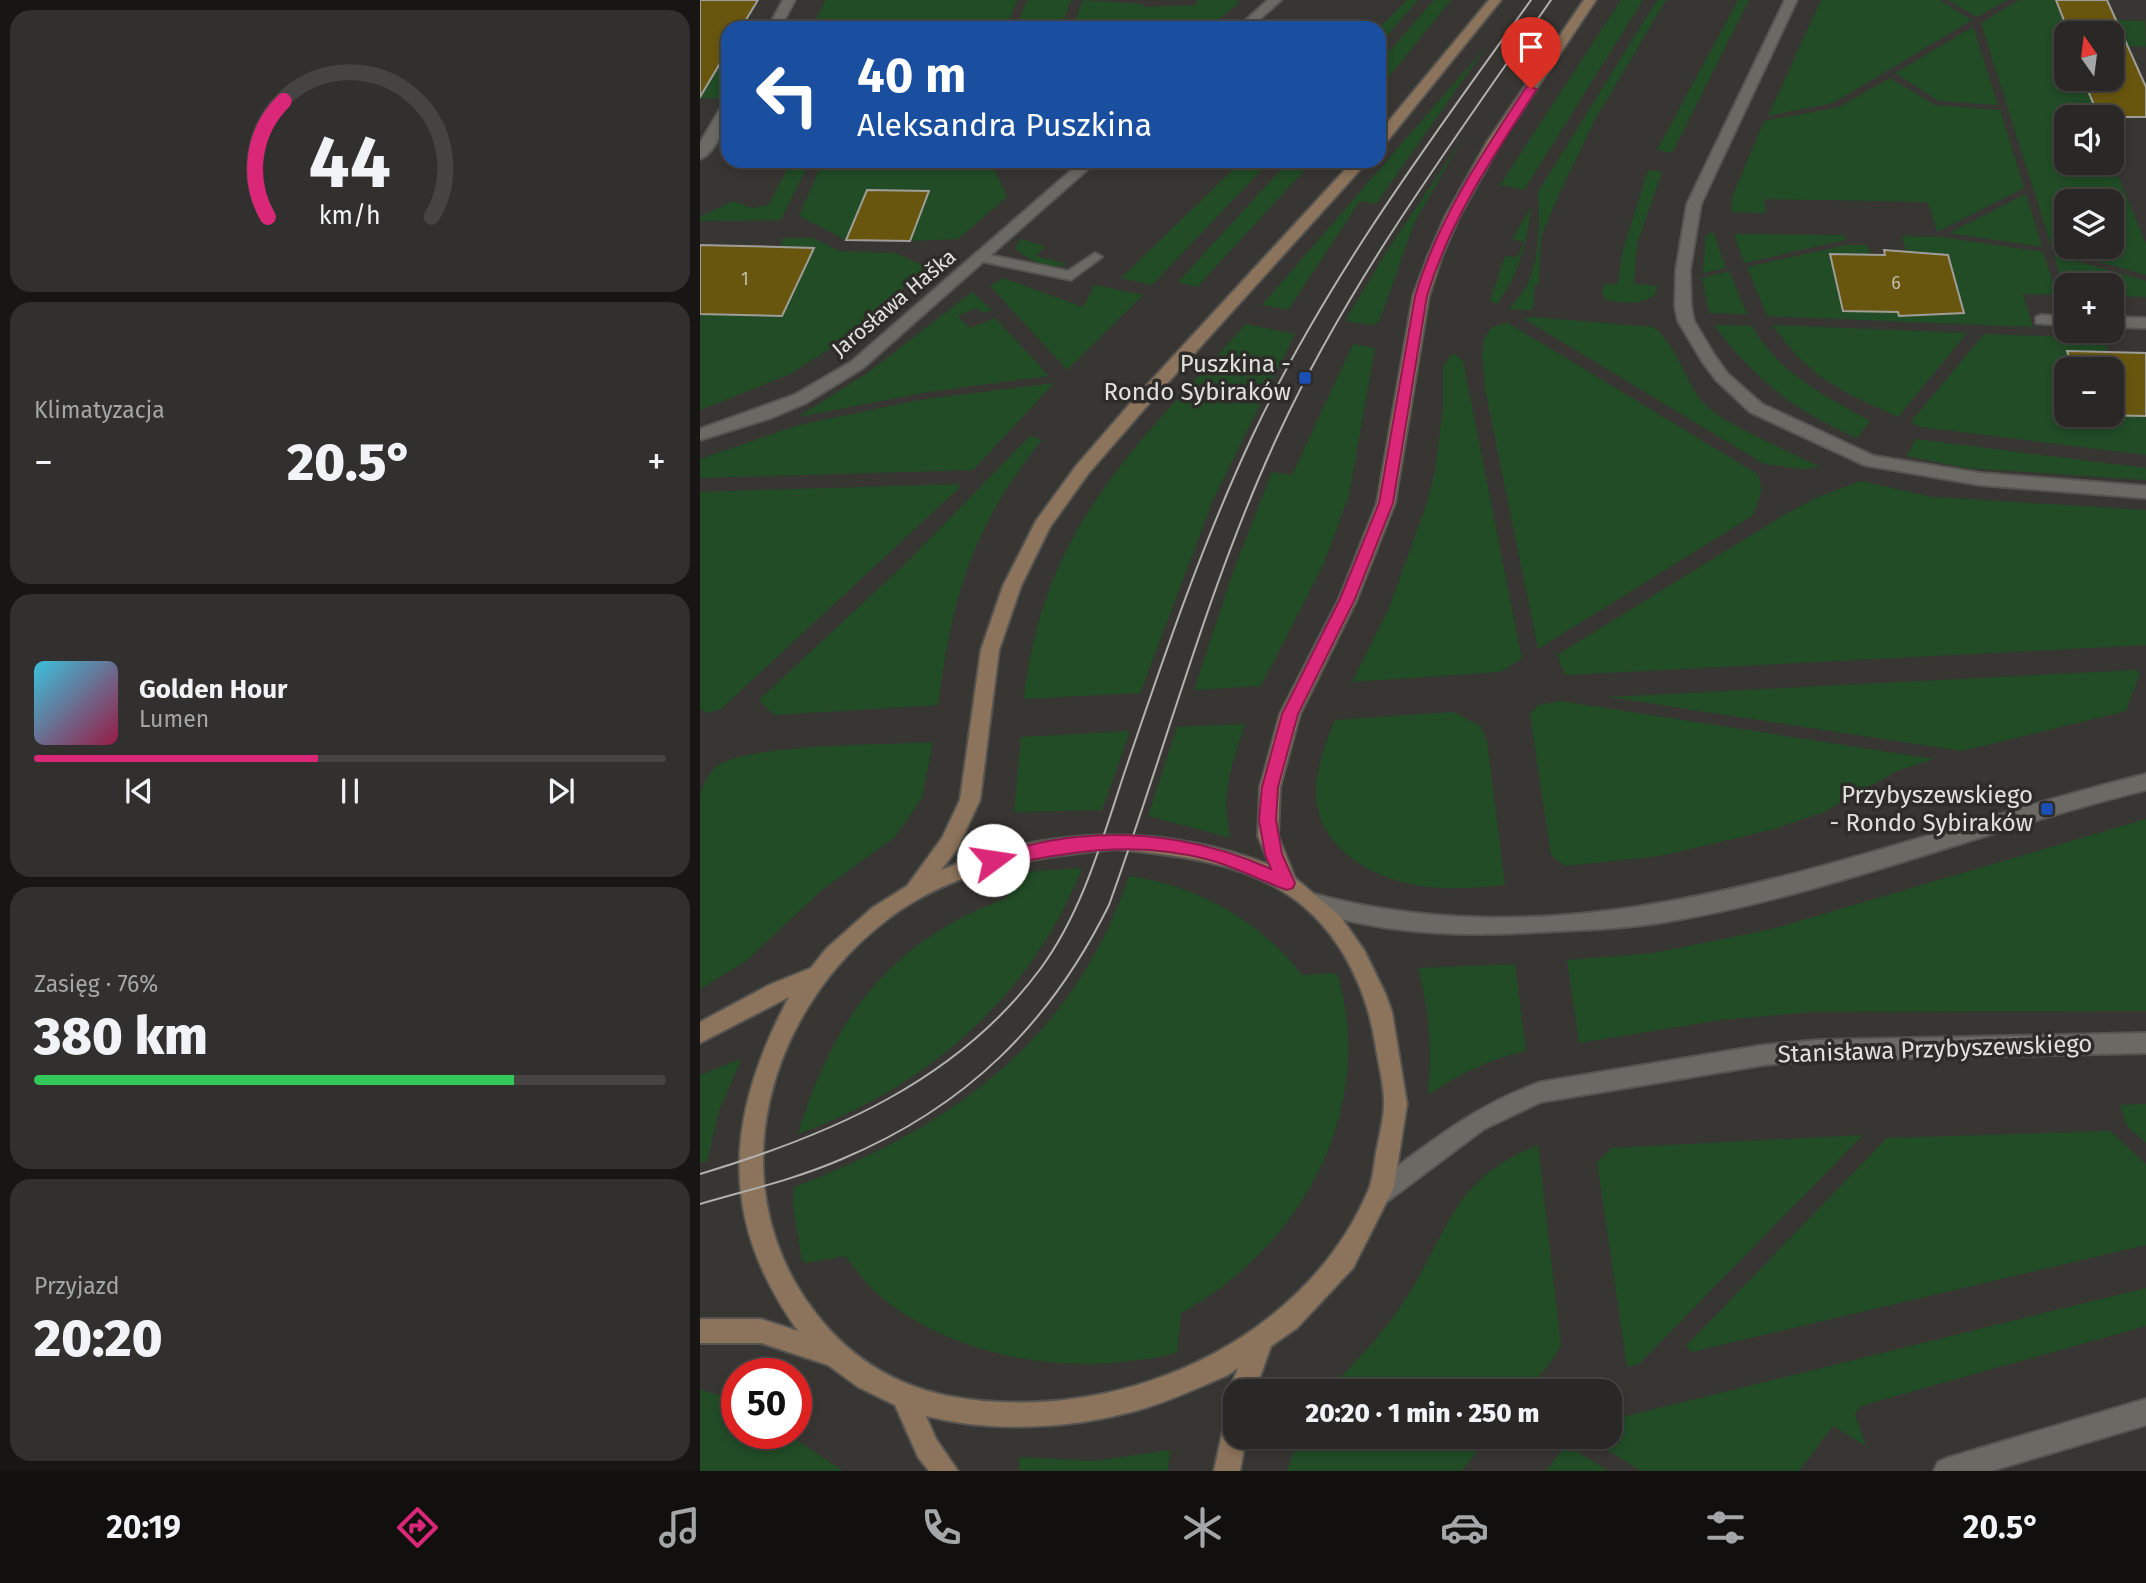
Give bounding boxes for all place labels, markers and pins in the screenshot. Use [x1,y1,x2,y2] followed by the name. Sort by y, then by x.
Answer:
[1501,17,1561,89] pin
[1104,350,1291,406] place label: Puszkina - Rondo Sybiraków
[1297,370,1313,386] marker: Puszkina - Rondo Sybiraków
[1830,781,2033,837] place label: Przybyszewskiego - Rondo Sybiraków
[2039,801,2055,817] marker: Przybyszewskiego - Rondo Sybiraków

